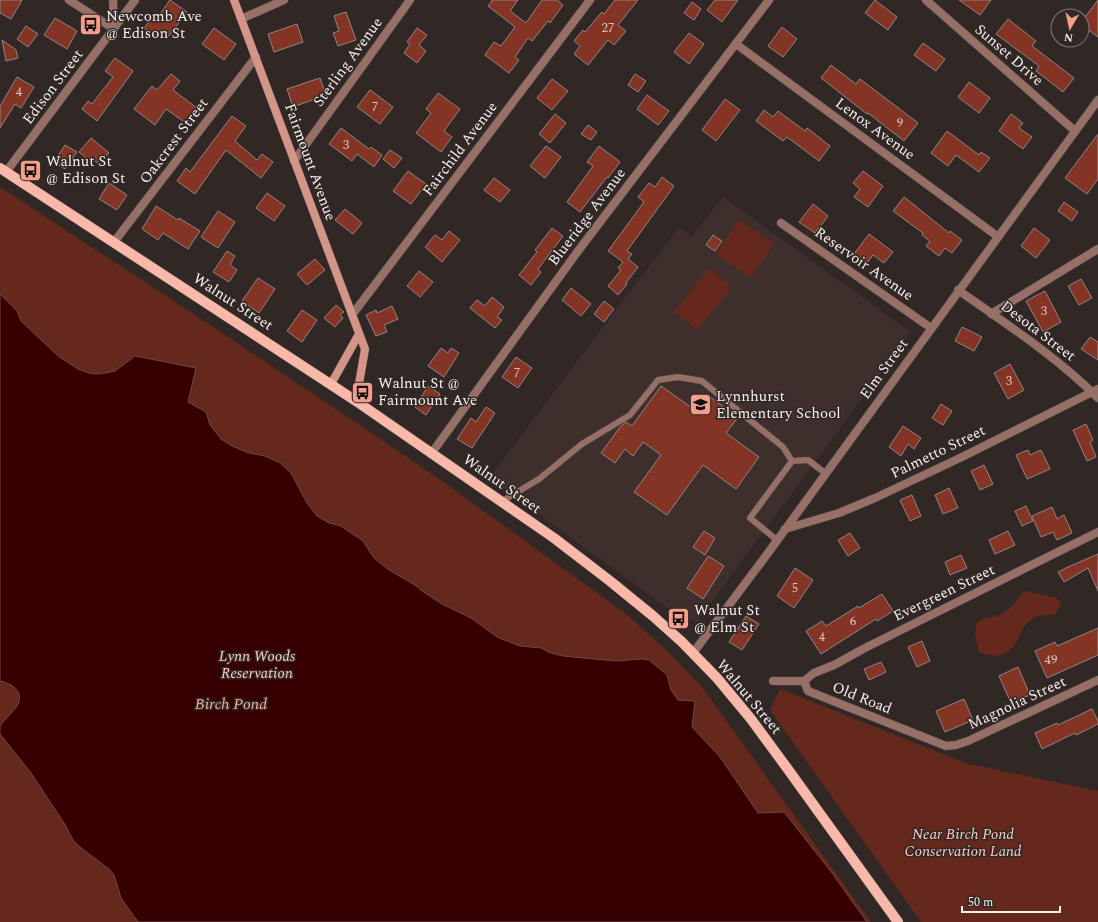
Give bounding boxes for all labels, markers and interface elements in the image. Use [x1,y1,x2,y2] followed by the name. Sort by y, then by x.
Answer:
[106,5,202,45] place label: Newcomb Ave @ Edison St
[1050,8,1090,48] north arrow
[78,12,104,38] bus stop icon: Newcomb Ave @ Edison St
[308,12,388,112] street label: Sterling Avenue
[602,18,615,38] house number: 27
[970,19,1048,91] street label: Sunset Drive
[1063,28,1074,46] text: N
[17,44,89,130] street label: Edison Street
[16,82,23,102] house number: 4
[830,92,920,166] street label: Lenox Avenue
[134,93,214,189] street label: Oakcrest Street
[372,97,378,117] house number: 7
[417,97,503,201] street label: Fairchild Avenue
[278,100,342,224] street label: Fairmount Avenue
[897,113,904,133] house number: 9
[343,135,350,155] house number: 3
[46,150,125,190] place label: Walnut St @ Edison St
[17,157,43,183] bus stop icon: Walnut St @ Edison St
[542,163,632,271] street label: Blueridge Avenue
[810,221,918,307] street label: Reservoir Avenue
[188,267,278,337] street label: Walnut Street
[995,295,1081,367] street label: Desota Street
[1041,301,1048,321] house number: 3
[854,334,914,404] street label: Elm Street
[514,363,520,383] house number: 7
[1006,371,1013,391] house number: 3
[378,372,477,412] place label: Walnut St @ Fairmount Ave
[350,379,376,405] bus stop icon: Walnut St @ Fairmount Ave
[716,385,841,425] place label: Lynnhurst Elementary School
[688,392,714,418] school or university icon: Lynnhurst Elementary School
[887,419,989,485] street label: Palmetto Street
[458,448,546,520] street label: Walnut Street
[889,558,999,628] street label: Evergreen Street
[792,578,798,598] house number: 5
[694,599,760,639] place label: Walnut St @ Elm St
[665,606,691,632] bus stop icon: Walnut St @ Elm St
[850,611,857,631] house number: 6
[819,627,826,647] house number: 4
[219,645,296,685] park label: Lynn Woods Reservation
[1045,650,1058,670] house number: 49
[711,655,787,739] street label: Walnut Street
[964,670,1070,736] street label: Magnolia Street
[829,676,895,720] street label: Old Road
[195,692,267,716] water label: Birch Pond
[904,823,1022,863] park label: Near Birch Pond Conservation Land
[962,888,1060,914] scale bar
[968,893,993,912] text: 50 m

